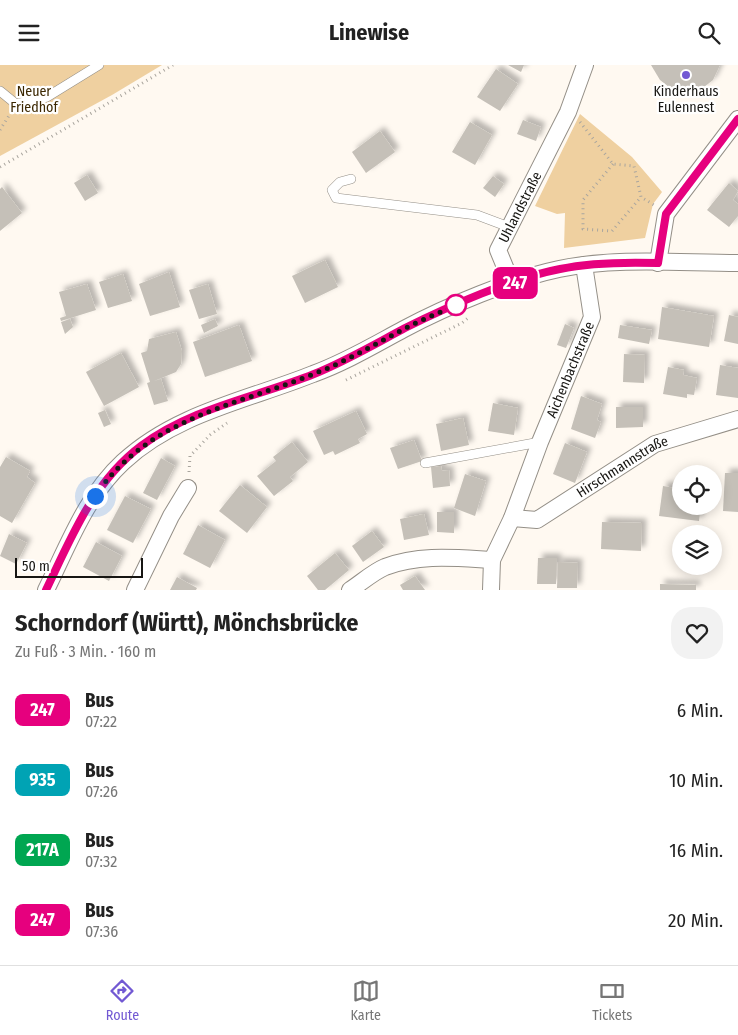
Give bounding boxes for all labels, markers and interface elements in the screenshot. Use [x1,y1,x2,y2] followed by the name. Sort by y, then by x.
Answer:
[15,19,43,47] icon: menu
[329,19,409,46] text: Linewise
[695,19,723,47] icon: search
[680,69,692,81] marker: Kinderhaus Eulennest
[10,83,59,116] park label: Neuer Friedhof
[653,83,719,116] place label: Kinderhaus Eulennest
[495,169,545,245] street label: Uhlandstraße
[486,267,544,299] line badge: 247
[503,272,527,294] text: 247
[445,294,467,316] unlabelled marker
[543,319,598,420] street label: Aichenbachstraße
[573,432,670,501] street label: Hirschmannstraße
[672,465,722,575] map controls
[672,465,722,515] button: locate
[83,484,108,509] your location
[672,525,722,575] button: layers
[15,555,142,578] scale bar
[22,558,50,575] text: 50 m
[671,607,723,659] button: heart
[15,609,359,637] text: Schorndorf (Württ), Mönchsbrücke
[15,642,156,661] text: Zu Fuß · 3 Min. · 160 m
[85,689,114,712] text: Bus
[30,699,55,721] text: 247
[677,699,723,722] text: 6 Min.
[85,712,117,731] text: 07:22
[85,759,114,782] text: Bus
[29,769,56,791] text: 935
[669,769,723,792] text: 10 Min.
[85,782,118,801] text: 07:26
[85,829,114,852] text: Bus
[26,839,59,861] text: 217A
[669,839,723,862] text: 16 Min.
[85,852,117,871] text: 07:32
[85,899,114,922] text: Bus
[30,909,55,931] text: 247
[668,909,723,932] text: 20 Min.
[85,922,118,941] text: 07:36
[106,977,139,1024] tab: Route
[351,977,381,1024] tab: Karte
[592,977,632,1024] tab: Tickets

